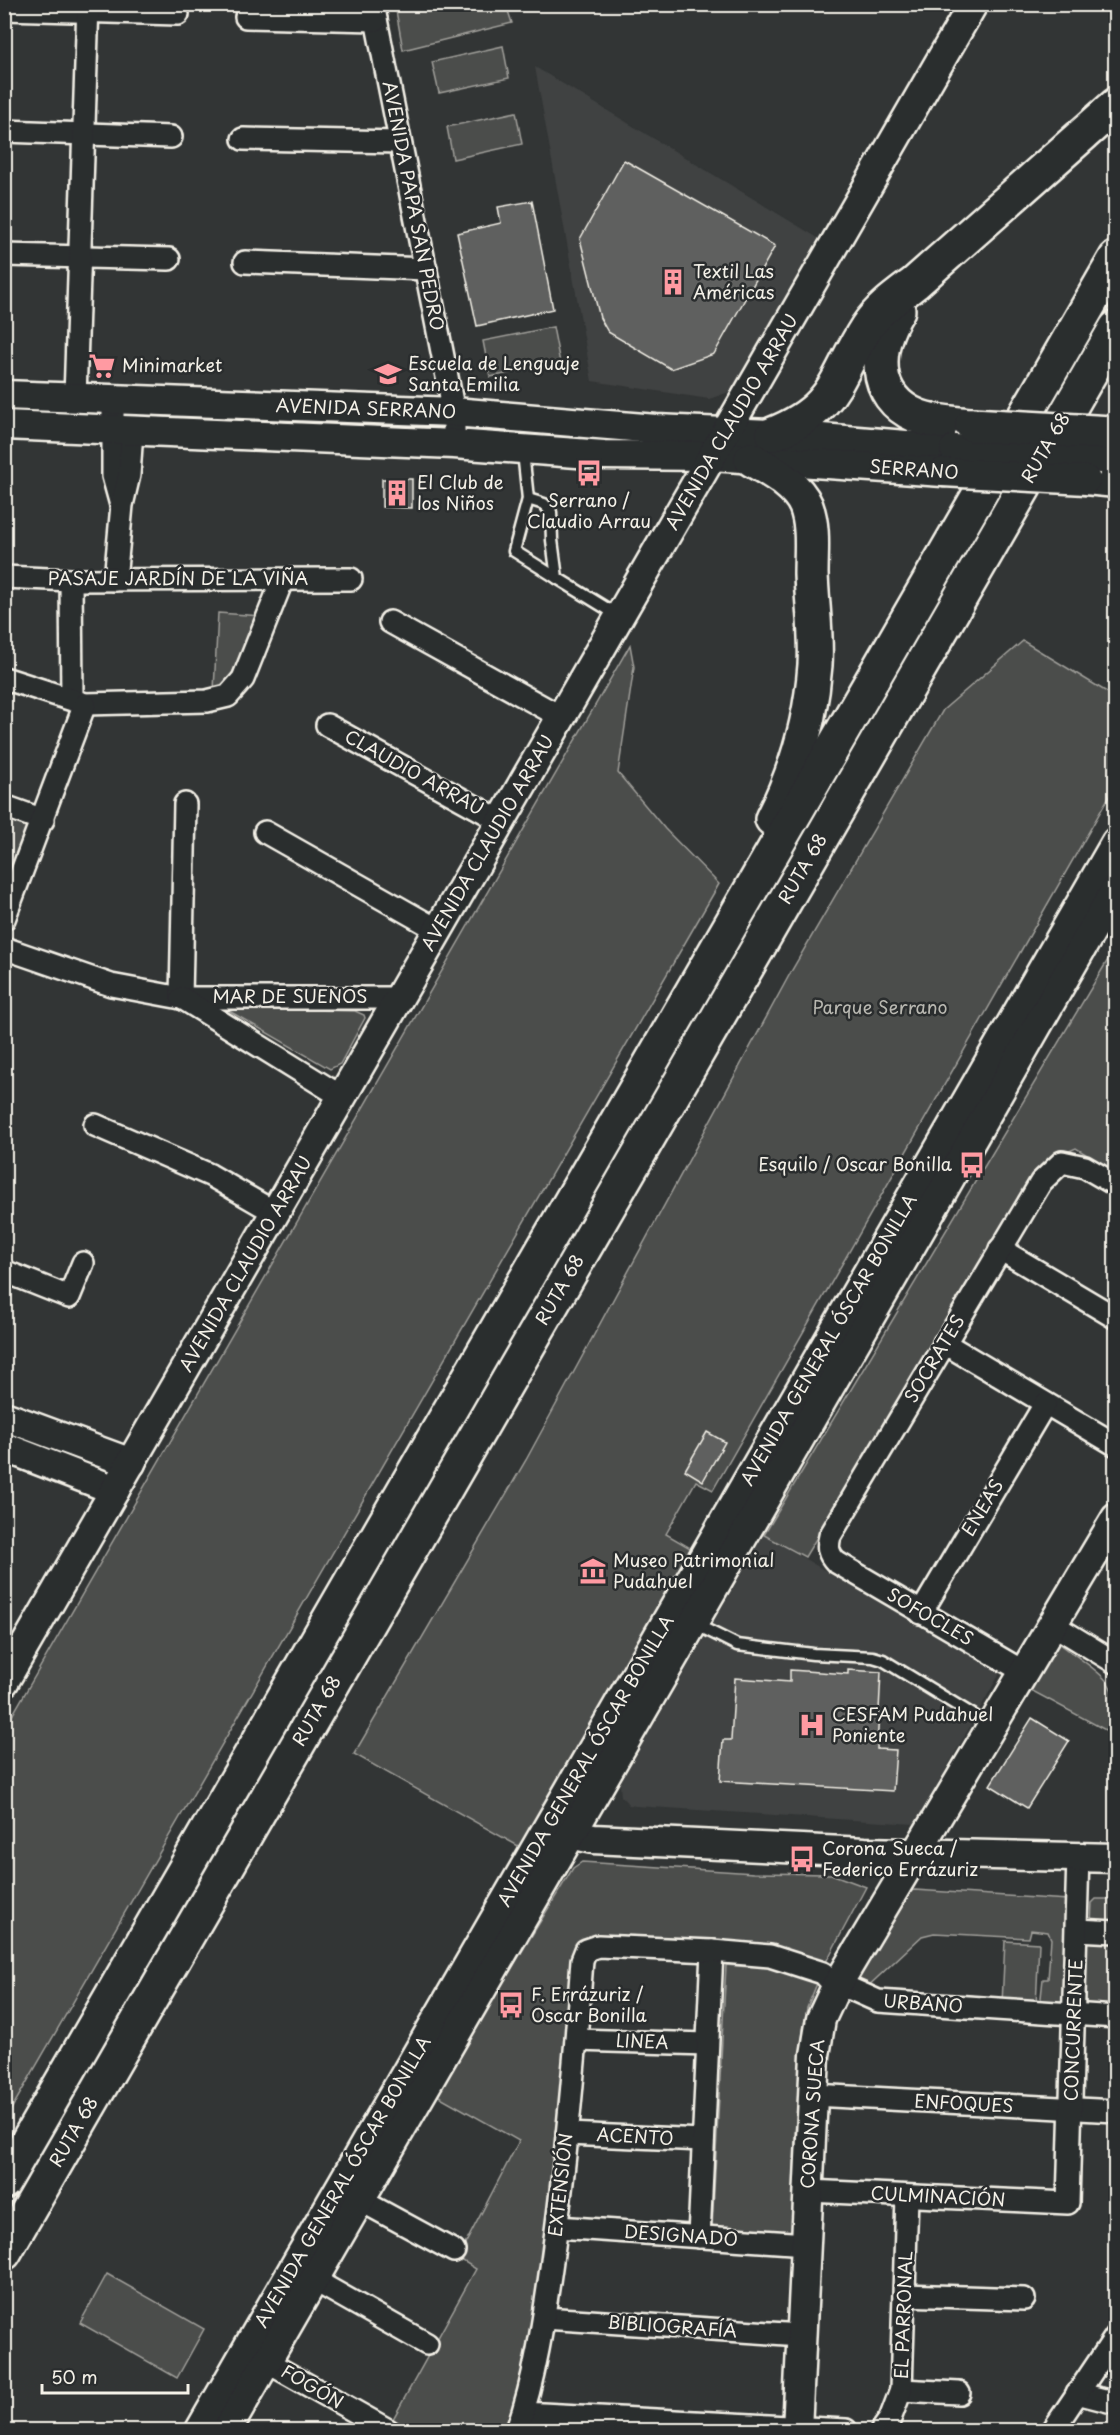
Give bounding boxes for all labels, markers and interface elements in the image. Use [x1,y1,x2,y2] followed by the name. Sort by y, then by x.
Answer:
[377,78,452,333] street label: AVENIDA PAPA SAN PEDRO
[693,257,774,305] place label: Textil Las Américas
[658,267,688,297] building icon: Textil Las Américas
[658,308,804,534] street label: AVENIDA CLAUDIO ARRAU
[408,349,579,397] place label: Escuela de Lenguaje Santa Emilia
[87,351,117,381] supermarket icon: Minimarket
[122,351,222,378] place label: Minimarket
[373,359,403,389] school or university icon: Escuela de Lenguaje Santa Emilia
[275,391,457,424] street label: AVENIDA SERRANO
[1014,407,1076,488] street label: RUTA 68
[869,452,960,485] street label: SERRANO
[574,458,604,488] bus stop icon: Serrano / Claudio Arrau
[417,468,504,516] place label: El Club de los Niños
[382,478,412,508] building icon: El Club de los Niños
[527,486,651,534] place label: Serrano / Claudio Arrau
[48,564,309,591] street label: PASAJE JARDÍN DE LA VIÑA
[340,722,489,821] street label: CLAUDIO ARRAU
[414,729,560,955] street label: AVENIDA CLAUDIO ARRAU
[771,828,833,909] street label: RUTA 68
[212,982,368,1009] street label: MAR DE SUENOS
[812,993,948,1020] park label: Parque Serrano
[172,1150,318,1376] street label: AVENIDA CLAUDIO ARRAU
[758,1150,953,1177] place label: Esquilo / Oscar Bonilla
[957,1150,987,1180] bus stop icon: Esquilo / Oscar Bonilla
[733,1188,923,1490] street label: AVENIDA GENERAL ÓSCAR BONILLA
[528,1249,590,1330] street label: RUTA 68
[897,1309,971,1407] street label: SOCRATES
[954,1474,1009,1541] street label: ENEAS
[613,1546,774,1594] place label: Museo Patrimonial Pudahuel
[578,1556,608,1586] museum icon: Museo Patrimonial Pudahuel
[882,1580,979,1651] street label: SOFOCLES
[490,1609,680,1911] street label: AVENIDA GENERAL ÓSCAR BONILLA
[285,1670,347,1751] street label: RUTA 68
[832,1700,993,1748] place label: CESFAM Pudahuel Poniente
[797,1710,827,1740] hospital icon: CESFAM Pudahuel Poniente
[822,1834,979,1882] place label: Corona Sueca / Federico Errázuriz
[787,1844,817,1874] bus stop icon: Corona Sueca / Federico Errázuriz
[1057,1958,1088,2102] street label: CONCURRENTE
[531,1980,647,2028] place label: F. Errázuriz / Oscar Bonilla
[882,1986,964,2019] street label: URBANO
[496,1990,526,2020] bus stop icon: F. Errázuriz / Oscar Bonilla
[615,2026,669,2055] street label: LINEA
[247,2030,437,2332] street label: AVENIDA GENERAL ÓSCAR BONILLA
[793,2038,830,2190] street label: CORONA SUECA
[914,2086,1014,2119] street label: ENFOQUES
[42,2091,104,2172] street label: RUTA 68
[596,2120,674,2151] street label: ACENTO
[541,2132,578,2238] street label: EXTENSIÓN
[870,2178,1006,2213] street label: CULMINACIÓN
[623,2217,739,2252] street label: DESIGNADO
[887,2250,918,2379] street label: EL PARRONAL
[606,2307,738,2344] street label: BIBLIOGRAFÍA
[42,2357,188,2395] scale bar
[276,2357,349,2414] street label: FOGÓN
[51,2363,98,2390] text: 50 m

